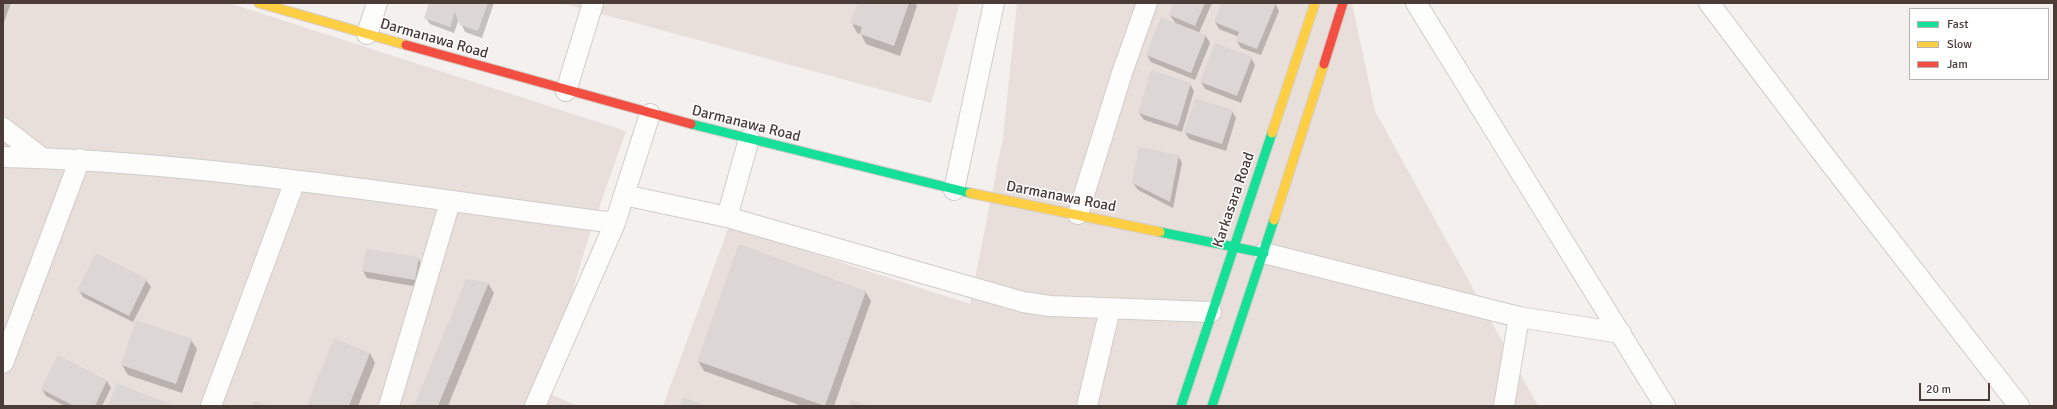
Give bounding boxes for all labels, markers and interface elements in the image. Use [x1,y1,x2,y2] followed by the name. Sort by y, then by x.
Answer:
[1909,8,2049,80] legend
[378,15,490,63] street label: Darmanawa Road
[1947,17,1968,32] text: Fast
[1947,37,1972,52] text: Slow
[1947,57,1968,72] text: Jam
[690,102,802,146] street label: Darmanawa Road
[1209,150,1259,250] street label: Karkasara Road
[1005,178,1117,216] street label: Darmanawa Road
[1921,375,1992,401] scale bar
[1926,382,1951,397] text: 20 m

